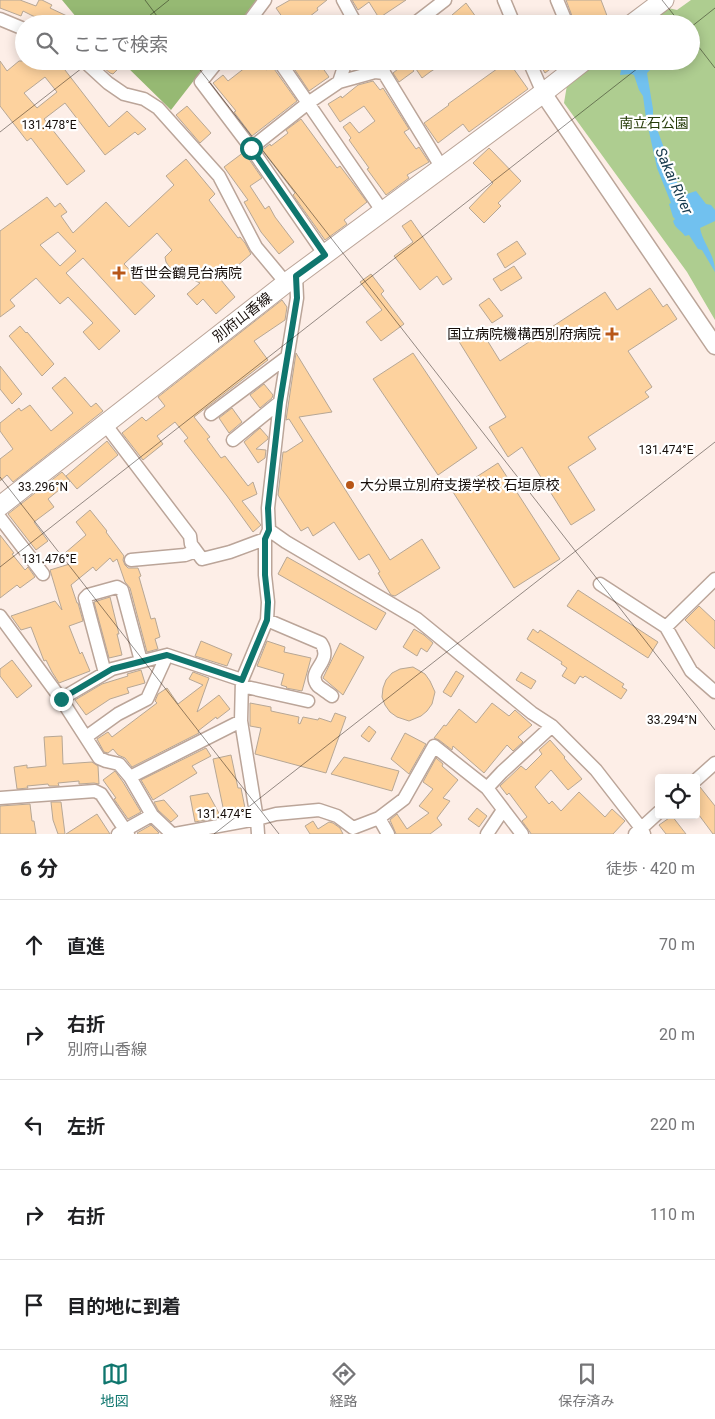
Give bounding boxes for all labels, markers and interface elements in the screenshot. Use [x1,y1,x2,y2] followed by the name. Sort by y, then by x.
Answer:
[15,15,700,70] search box
[33,29,61,57] icon: search
[73,33,168,56] text: ここで検索
[619,115,689,131] park label: 南立石公園
[22,118,77,132] text: 131.478°E
[240,137,263,160] route start
[651,145,697,218] water label: Sakai River
[130,265,242,281] place label: 哲世会鶴見台病院
[112,266,126,280] marker: 哲世会鶴見台病院
[209,289,275,345] street label: 別府山香線
[447,326,601,342] place label: 国立病院機構西別府病院
[605,327,619,341] marker: 国立病院機構西別府病院
[639,443,694,457] text: 131.474°E
[360,477,559,493] place label: 大分県立別府支援学校 石垣原校
[344,479,356,491] marker: 大分県立別府支援学校 石垣原校
[18,480,68,494] text: 33.296°N
[22,552,77,566] text: 131.476°E
[50,688,73,711] route end
[647,713,697,727] text: 33.294°N
[655,774,700,819] map controls
[655,774,700,819] button: locate
[197,807,252,821] text: 131.474°E
[20,857,58,881] text: 6 分
[606,859,695,878] text: 徒歩 · 420 m
[20,931,48,959] icon: ahead
[67,935,105,958] text: 直進
[659,935,695,954] text: 70 m
[67,1013,105,1036] text: 右折
[20,1021,48,1049] icon: right
[659,1025,695,1044] text: 20 m
[67,1040,147,1059] text: 別府山香線
[20,1111,48,1139] icon: left
[67,1115,105,1138] text: 左折
[650,1115,695,1134] text: 220 m
[20,1201,48,1229] icon: right
[67,1205,105,1228] text: 右折
[650,1205,695,1224] text: 110 m
[20,1291,48,1319] icon: arrive
[67,1295,181,1318] text: 目的地に到着
[101,1360,129,1410] tab: 地図
[330,1360,358,1410] tab: 経路
[559,1360,615,1410] tab: 保存済み

